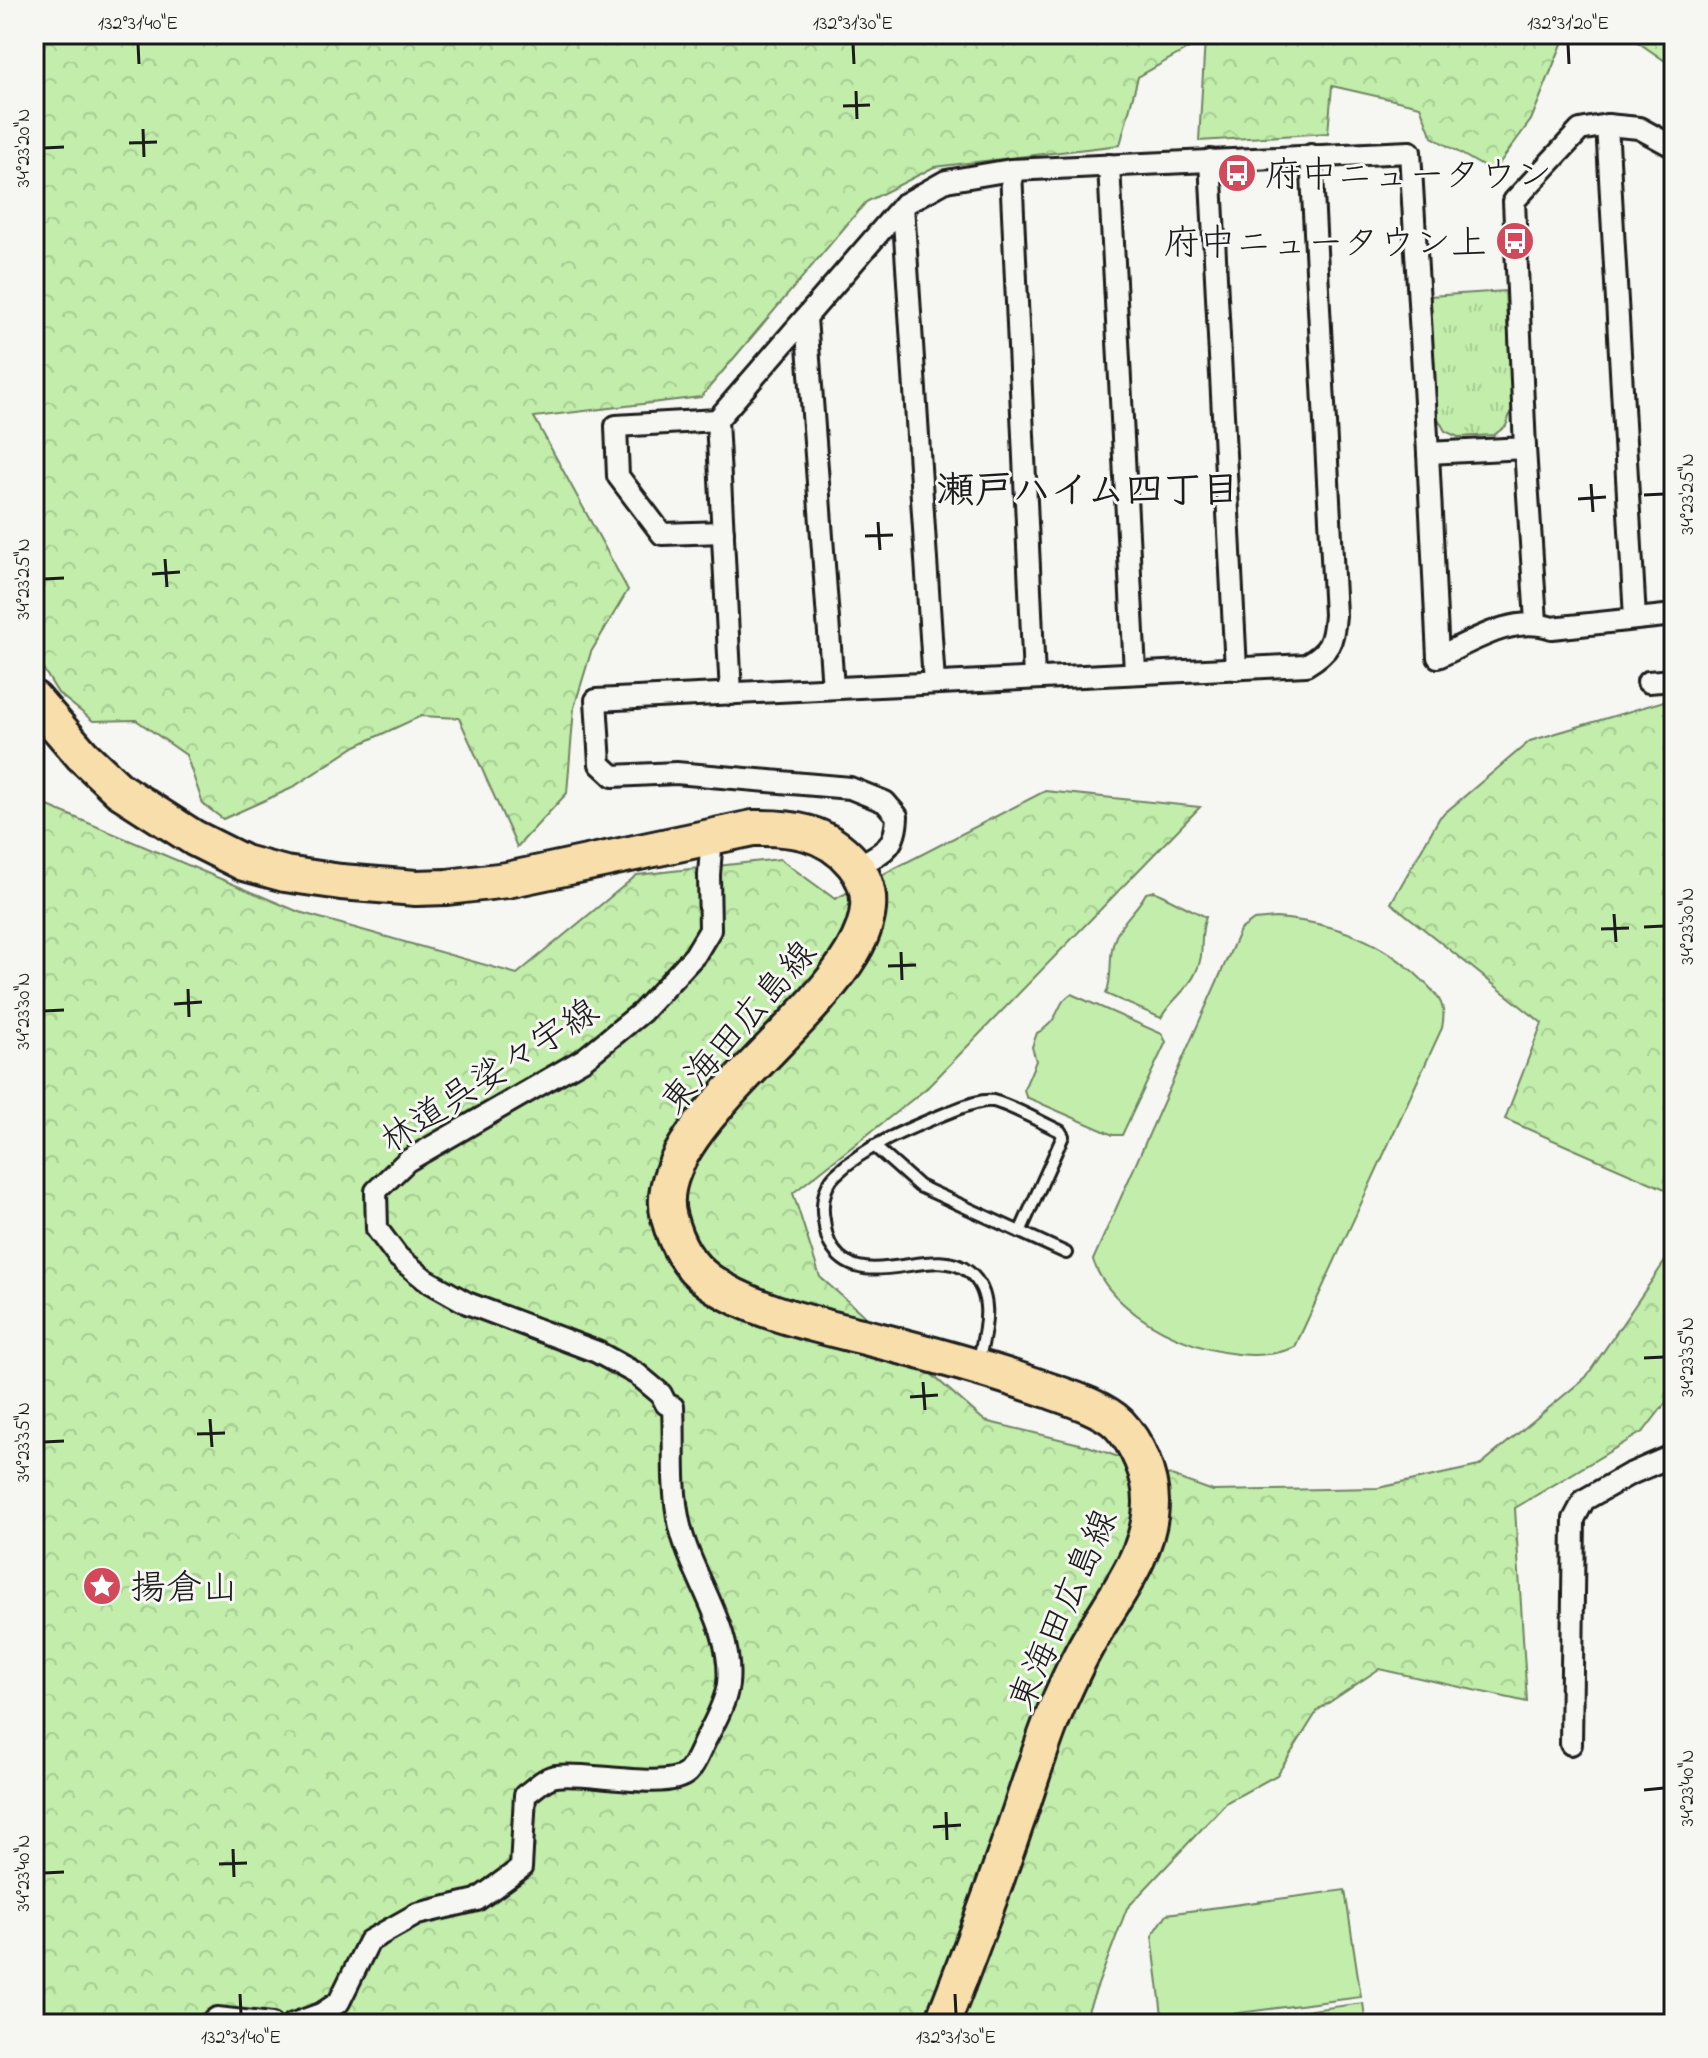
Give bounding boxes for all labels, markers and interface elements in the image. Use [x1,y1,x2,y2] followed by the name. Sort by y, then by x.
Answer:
[98,10,178,39] text: 132°31'40"E
[813,10,893,39] text: 132°31'30"E
[1527,10,1609,39] text: 132°31'20"E
[10,109,39,187] text: 34°23'20"N
[1265,151,1552,204] place label: 府中ニュータウン
[1216,152,1258,194] bus stop icon: 府中ニュータウン
[1164,219,1487,272] place label: 府中ニュータウン上
[1494,220,1536,262] bus stop icon: 府中ニュータウン上
[1674,453,1703,535] text: 34°23'25"N
[937,465,1239,521] district label: 瀬戸ハイム四丁目
[10,538,39,620] text: 34°23'25"N
[1674,887,1703,965] text: 34°23'30"N
[650,930,831,1128] street label: 東海田広島線
[10,972,39,1050] text: 34°23'30"N
[370,987,611,1169] street label: 林道呉娑々宇線
[1674,1317,1703,1397] text: 34°23'35"N
[10,1402,39,1482] text: 34°23'35"N
[997,1501,1133,1720] street label: 東海田広島線
[130,1564,238,1617] place label: 揚倉山
[81,1565,123,1607] place icon: 揚倉山
[1674,1749,1703,1827] text: 34°23'40"N
[10,1834,39,1912] text: 34°23'40"N
[201,2024,281,2053] text: 132°31'40"E
[916,2024,996,2053] text: 132°31'30"E

